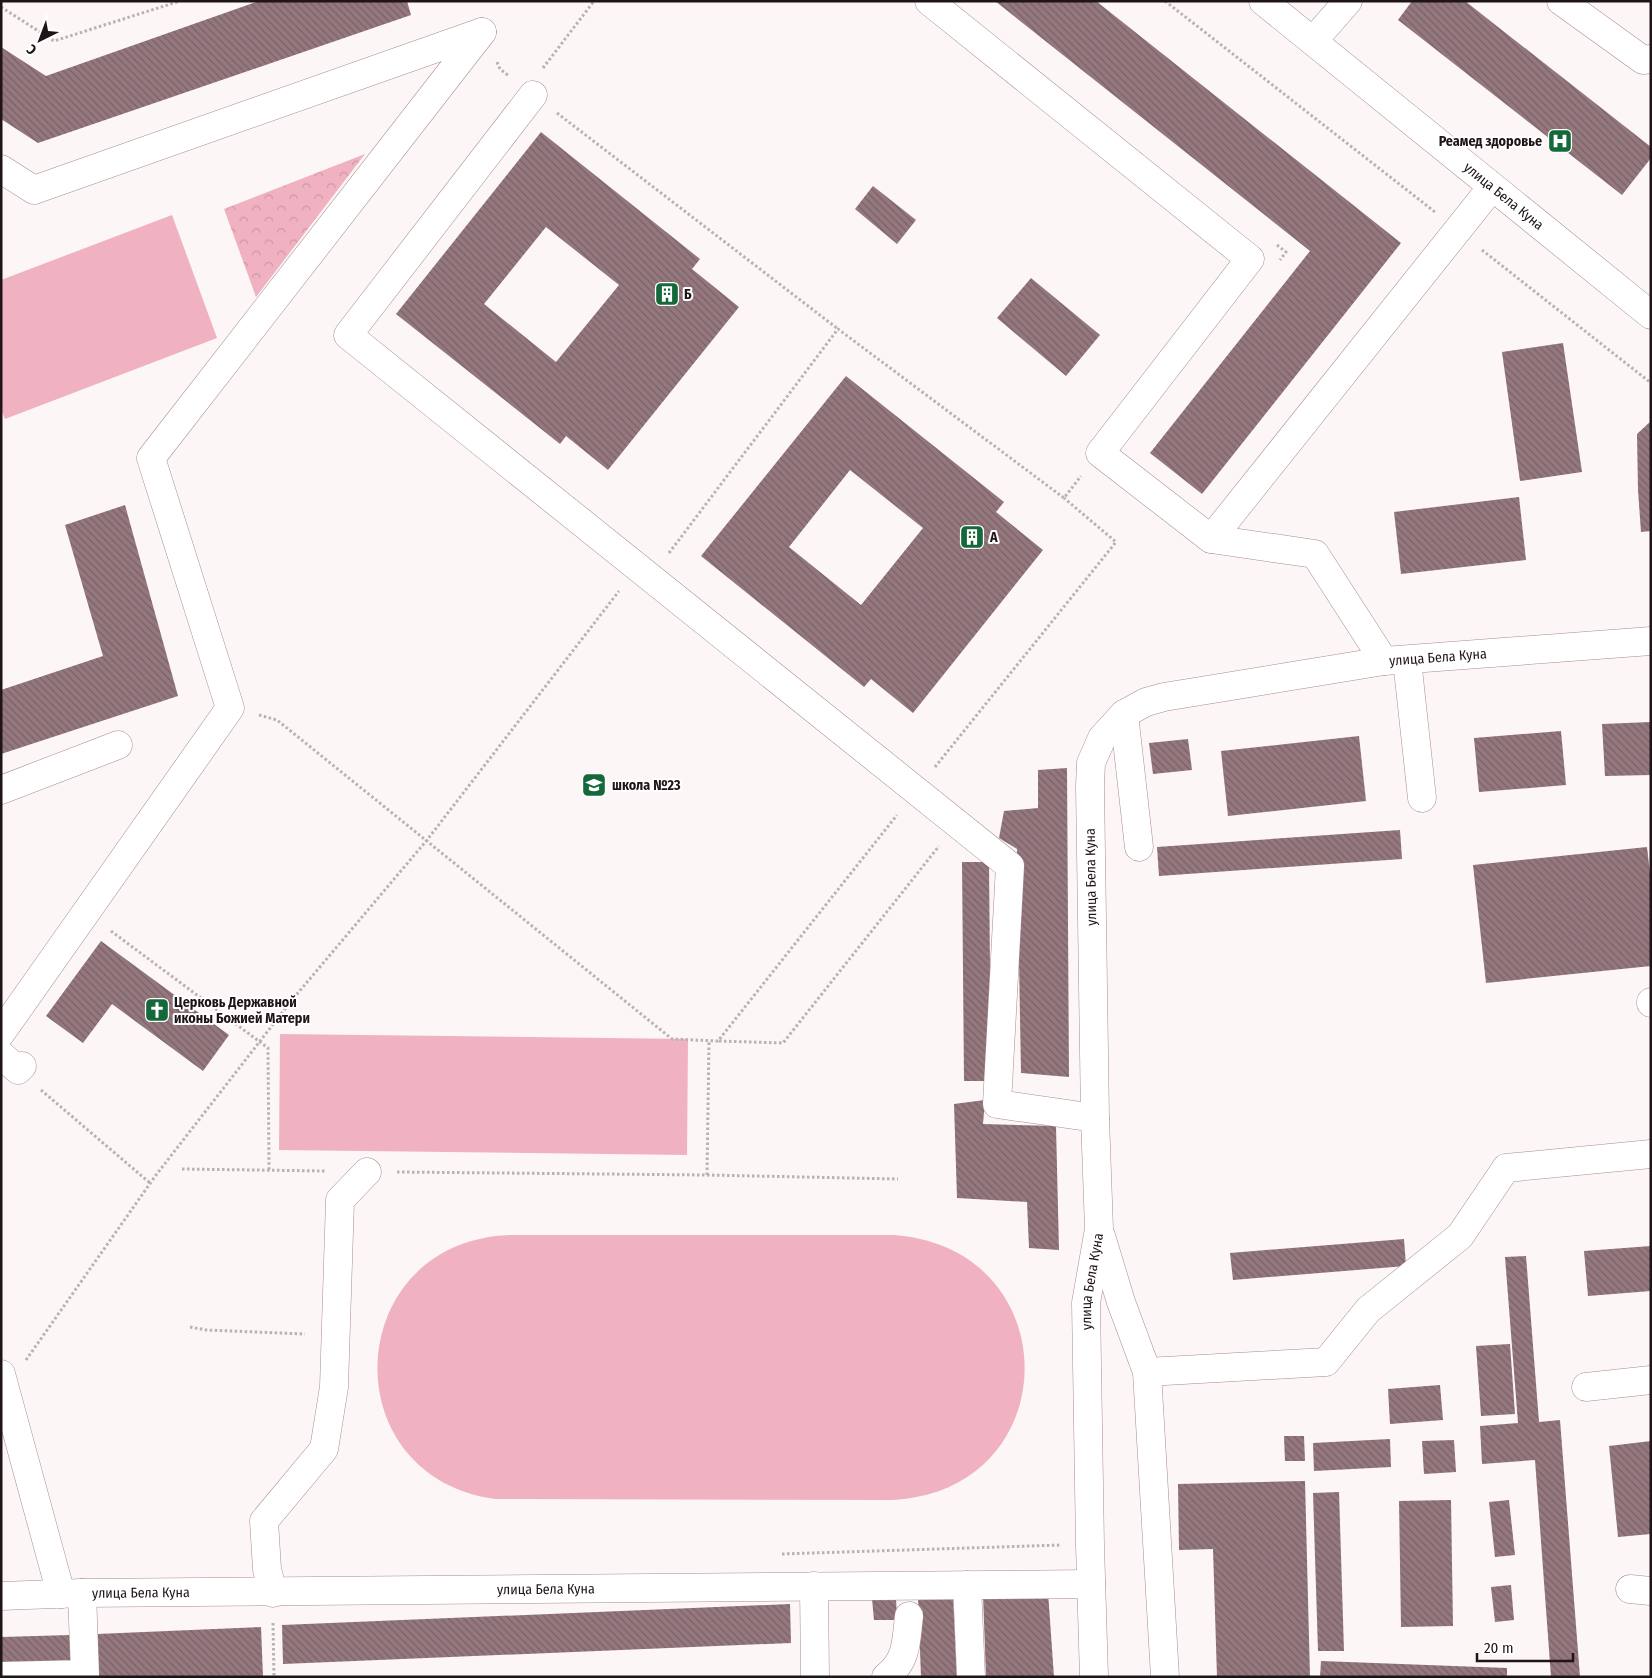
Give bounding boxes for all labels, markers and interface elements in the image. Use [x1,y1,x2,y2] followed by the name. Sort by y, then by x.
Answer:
[15,15,65,65] north arrow
[23,40,40,58] text: С
[1547,128,1573,154] hospital icon: Реамед здоровье
[1439,133,1542,150] place label: Реамед здоровье
[1461,159,1547,233] street label: улица Бела Куна
[654,281,680,307] building icon: Б
[684,286,692,303] place label: Б
[959,524,985,550] building icon: А
[989,529,998,546] place label: А
[1389,645,1488,669] street label: улица Бела Куна
[581,772,607,798] school or university icon: школа №23
[612,777,681,794] place label: школа №23
[1082,828,1100,926] street label: улица Бела Куна
[174,994,310,1027] place label: Церковь Державной иконы Божией Матери
[144,997,170,1023] church icon: Церковь Державной иконы Божией Матери
[1077,1232,1107,1330] street label: улица Бела Куна
[497,1580,595,1598] street label: улица Бела Куна
[92,1584,190,1601] street label: улица Бела Куна
[1477,1630,1573,1662] scale bar
[1484,1639,1514,1657] text: 20 m

